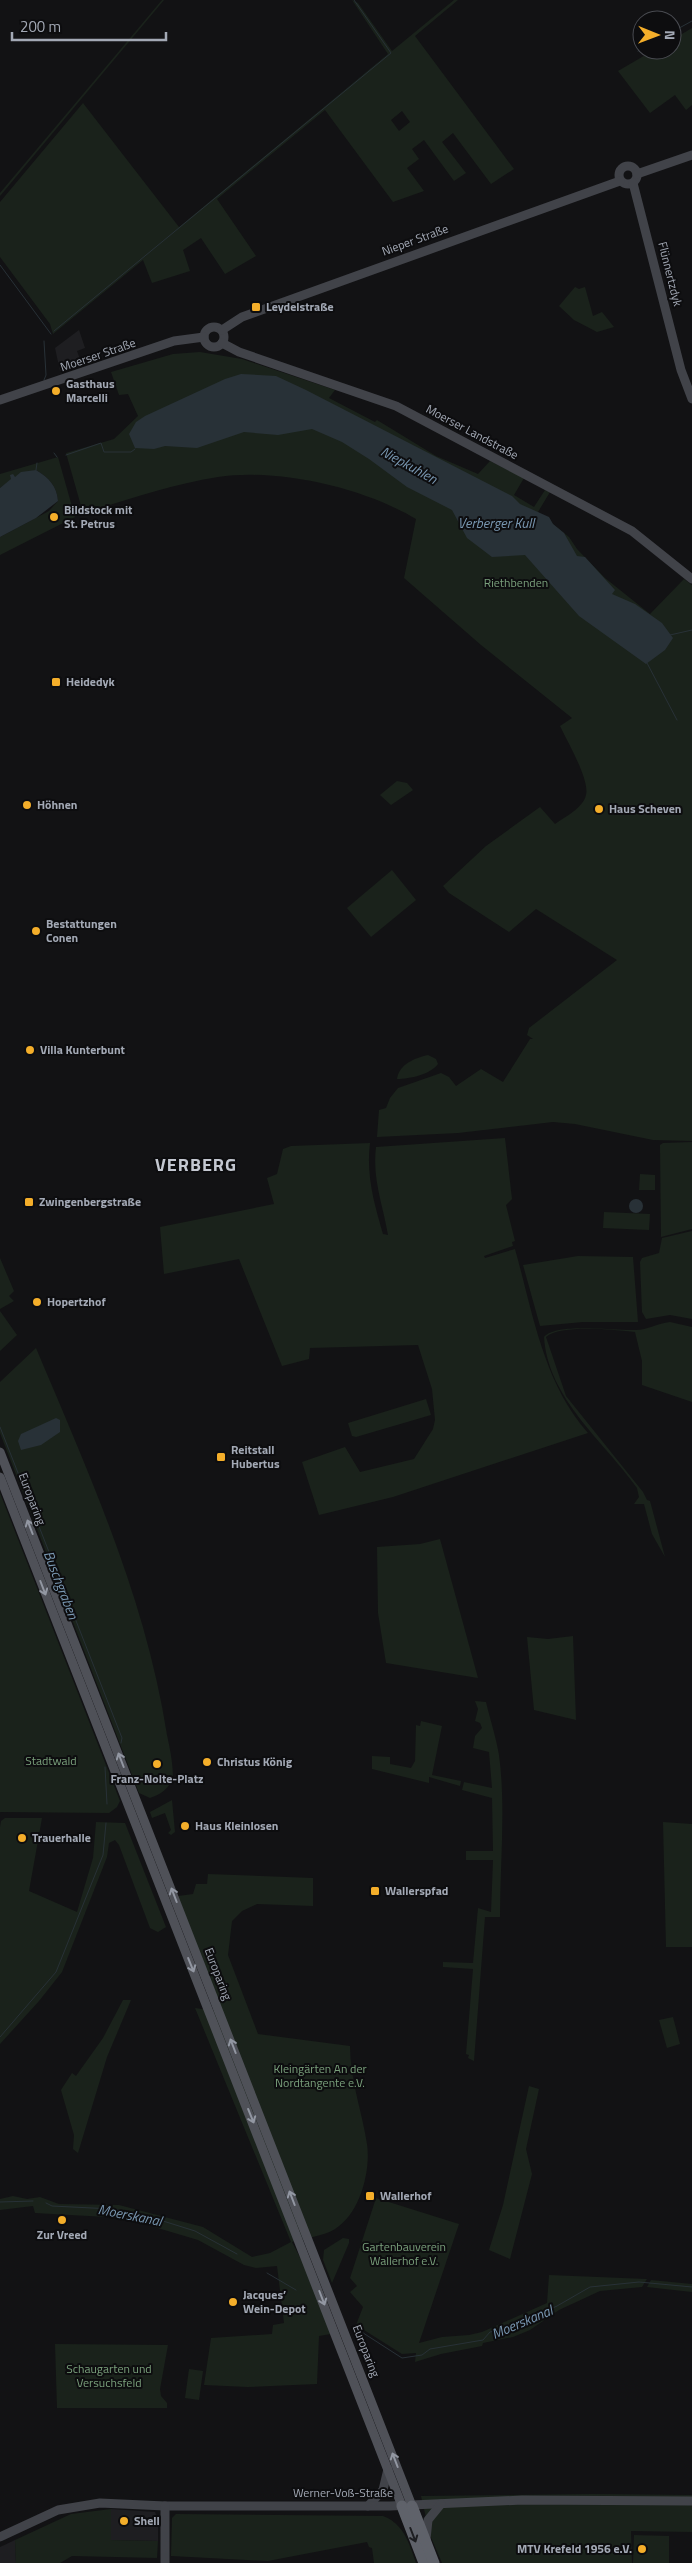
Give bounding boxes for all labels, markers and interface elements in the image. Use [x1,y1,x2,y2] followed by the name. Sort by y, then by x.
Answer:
[12,10,166,42] scale bar
[632,10,682,60] north arrow
[20,15,61,38] text: 200 m
[660,30,681,40] text: N
[379,219,451,260] street label: Nieper Straße
[653,240,688,308] street label: Flünnertzdyk
[266,297,334,316] place label: Leydelstraße
[250,301,262,313] marker: Leydelstraße
[58,333,138,376] street label: Moerser Straße
[66,374,115,407] place label: Gasthaus Marcelli
[50,385,62,397] marker: Gasthaus Marcelli
[423,399,522,464] street label: Moerser Landstraße
[377,440,442,489] water label: Niepkuhlen
[64,500,133,533] place label: Bildstock mit St. Petrus
[48,511,60,523] marker: Bildstock mit St. Petrus
[458,512,536,533] water label: Verberger Kull
[484,573,548,592] park label: Riethbenden
[66,672,116,691] place label: Heidedyk
[50,676,62,688] marker: Heidedyk
[37,795,77,814] place label: Höhnen
[21,799,33,811] marker: Höhnen
[609,799,681,818] place label: Haus Scheven
[593,803,605,815] marker: Haus Scheven
[46,914,117,947] place label: Bestattungen Conen
[30,925,42,937] marker: Bestattungen Conen
[40,1040,126,1059] place label: Villa Kunterbunt
[24,1044,36,1056] marker: Villa Kunterbunt
[155,1151,237,1178] district label: VERBERG
[39,1192,141,1211] place label: Zwingenbergstraße
[23,1196,35,1208] marker: Zwingenbergstraße
[47,1292,106,1311] place label: Hopertzhof
[31,1296,43,1308] marker: Hopertzhof
[231,1440,280,1473] place label: Reitstall Hubertus
[215,1451,227,1463] marker: Reitstall Hubertus
[14,1470,51,1528] street label: Europaring
[24,1520,34,1535] one-way arrow
[39,1547,85,1623] water label: Buschgraben
[39,1580,49,1595] one-way arrow
[25,1751,77,1770] park label: Stadtwald
[217,1752,293,1771] place label: Christus König
[116,1753,125,1768] one-way arrow
[201,1756,213,1768] marker: Christus König
[151,1758,163,1770] marker: Franz-Nolte-Platz
[110,1769,204,1788] place label: Franz-Nolte-Platz
[195,1816,278,1835] place label: Haus Kleinlosen
[179,1820,191,1832] marker: Haus Kleinlosen
[32,1828,91,1847] place label: Trauerhalle
[16,1832,28,1844] marker: Trauerhalle
[385,1881,448,1900] place label: Wallerspfad
[369,1885,381,1897] marker: Wallerspfad
[168,1888,178,1903] one-way arrow
[200,1945,237,2003] street label: Europaring
[187,1957,196,1972] one-way arrow
[228,2039,237,2055] one-way arrow
[273,2059,367,2092] park label: Kleingärten An der Nordtangente e.V.
[246,2108,256,2123] one-way arrow
[380,2186,432,2205] place label: Wallerhof
[364,2190,376,2202] marker: Wallerhof
[287,2191,297,2206] one-way arrow
[96,2198,166,2231] water label: Moerskanal
[56,2214,68,2226] marker: Zur Vreed
[37,2225,87,2244] place label: Zur Vreed
[362,2237,446,2270] park label: Gartenbauverein Wallerhof e.V.
[243,2285,306,2318] place label: Jacques’ Wein-Depot
[317,2290,327,2305] one-way arrow
[227,2296,239,2308] marker: Jacques’ Wein-Depot
[488,2298,558,2344] water label: Moerskanal
[348,2322,385,2380] street label: Europaring
[66,2359,152,2392] park label: Schaugarten und Versuchsfeld
[390,2453,399,2469] one-way arrow
[293,2483,393,2502] street label: Werner-Voß-Straße
[134,2511,160,2530] place label: Shell
[118,2515,130,2527] marker: Shell
[409,2526,418,2542] one-way arrow
[517,2539,632,2558] place label: MTV Krefeld 1956 e.V.
[636,2543,648,2555] marker: MTV Krefeld 1956 e.V.

